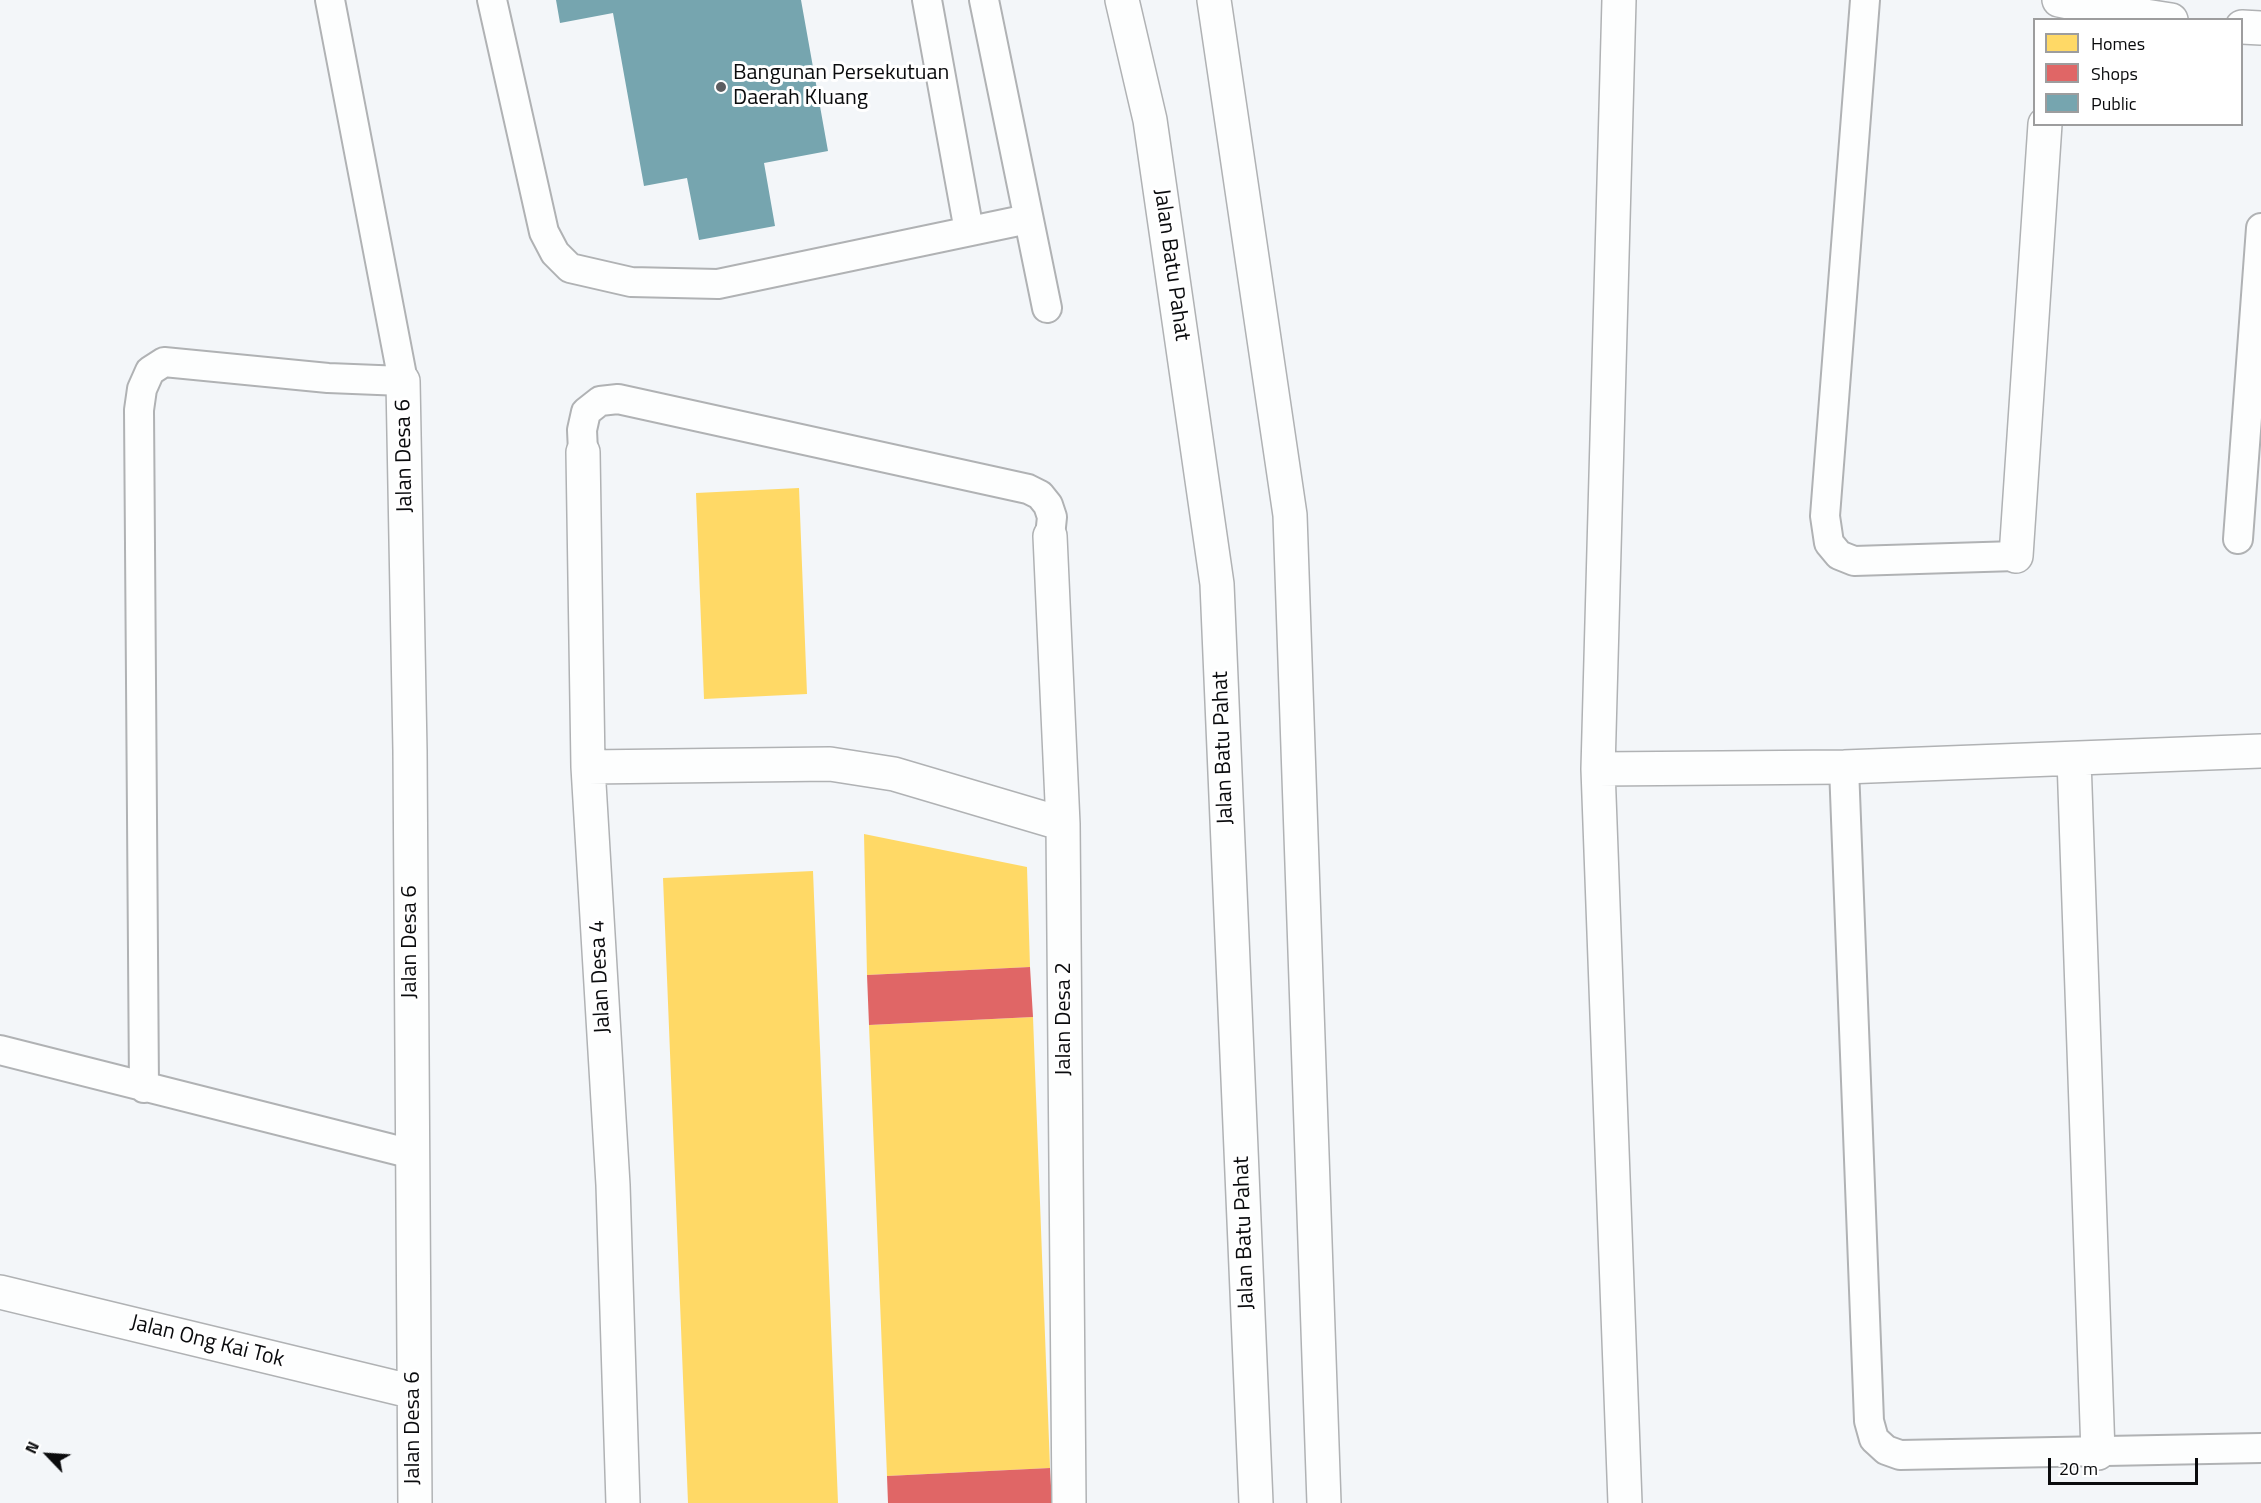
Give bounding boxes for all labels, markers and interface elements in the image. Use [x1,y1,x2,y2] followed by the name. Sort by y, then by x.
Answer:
[2033,18,2243,126] legend
[2091,30,2145,57] text: Homes
[2091,60,2138,87] text: Shops
[733,61,949,112] place label: Bangunan Persekutuan Daerah Kluang
[714,80,728,94] marker: Bangunan Persekutuan Daerah Kluang
[2091,90,2137,117] text: Public
[1147,187,1195,343] street label: Jalan Batu Pahat
[391,399,419,513] street label: Jalan Desa 6
[1208,671,1240,825] street label: Jalan Batu Pahat
[398,885,424,999] street label: Jalan Desa 6
[585,919,617,1035] street label: Jalan Desa 4
[1052,962,1078,1076] street label: Jalan Desa 2
[1229,1156,1261,1310] street label: Jalan Batu Pahat
[127,1310,287,1374] street label: Jalan Ong Kai Tok
[401,1371,427,1485] street label: Jalan Desa 6
[18,1425,78,1485] north arrow
[18,1437,45,1457] text: N
[2051,1446,2201,1484] scale bar
[2059,1455,2098,1482] text: 20 m

